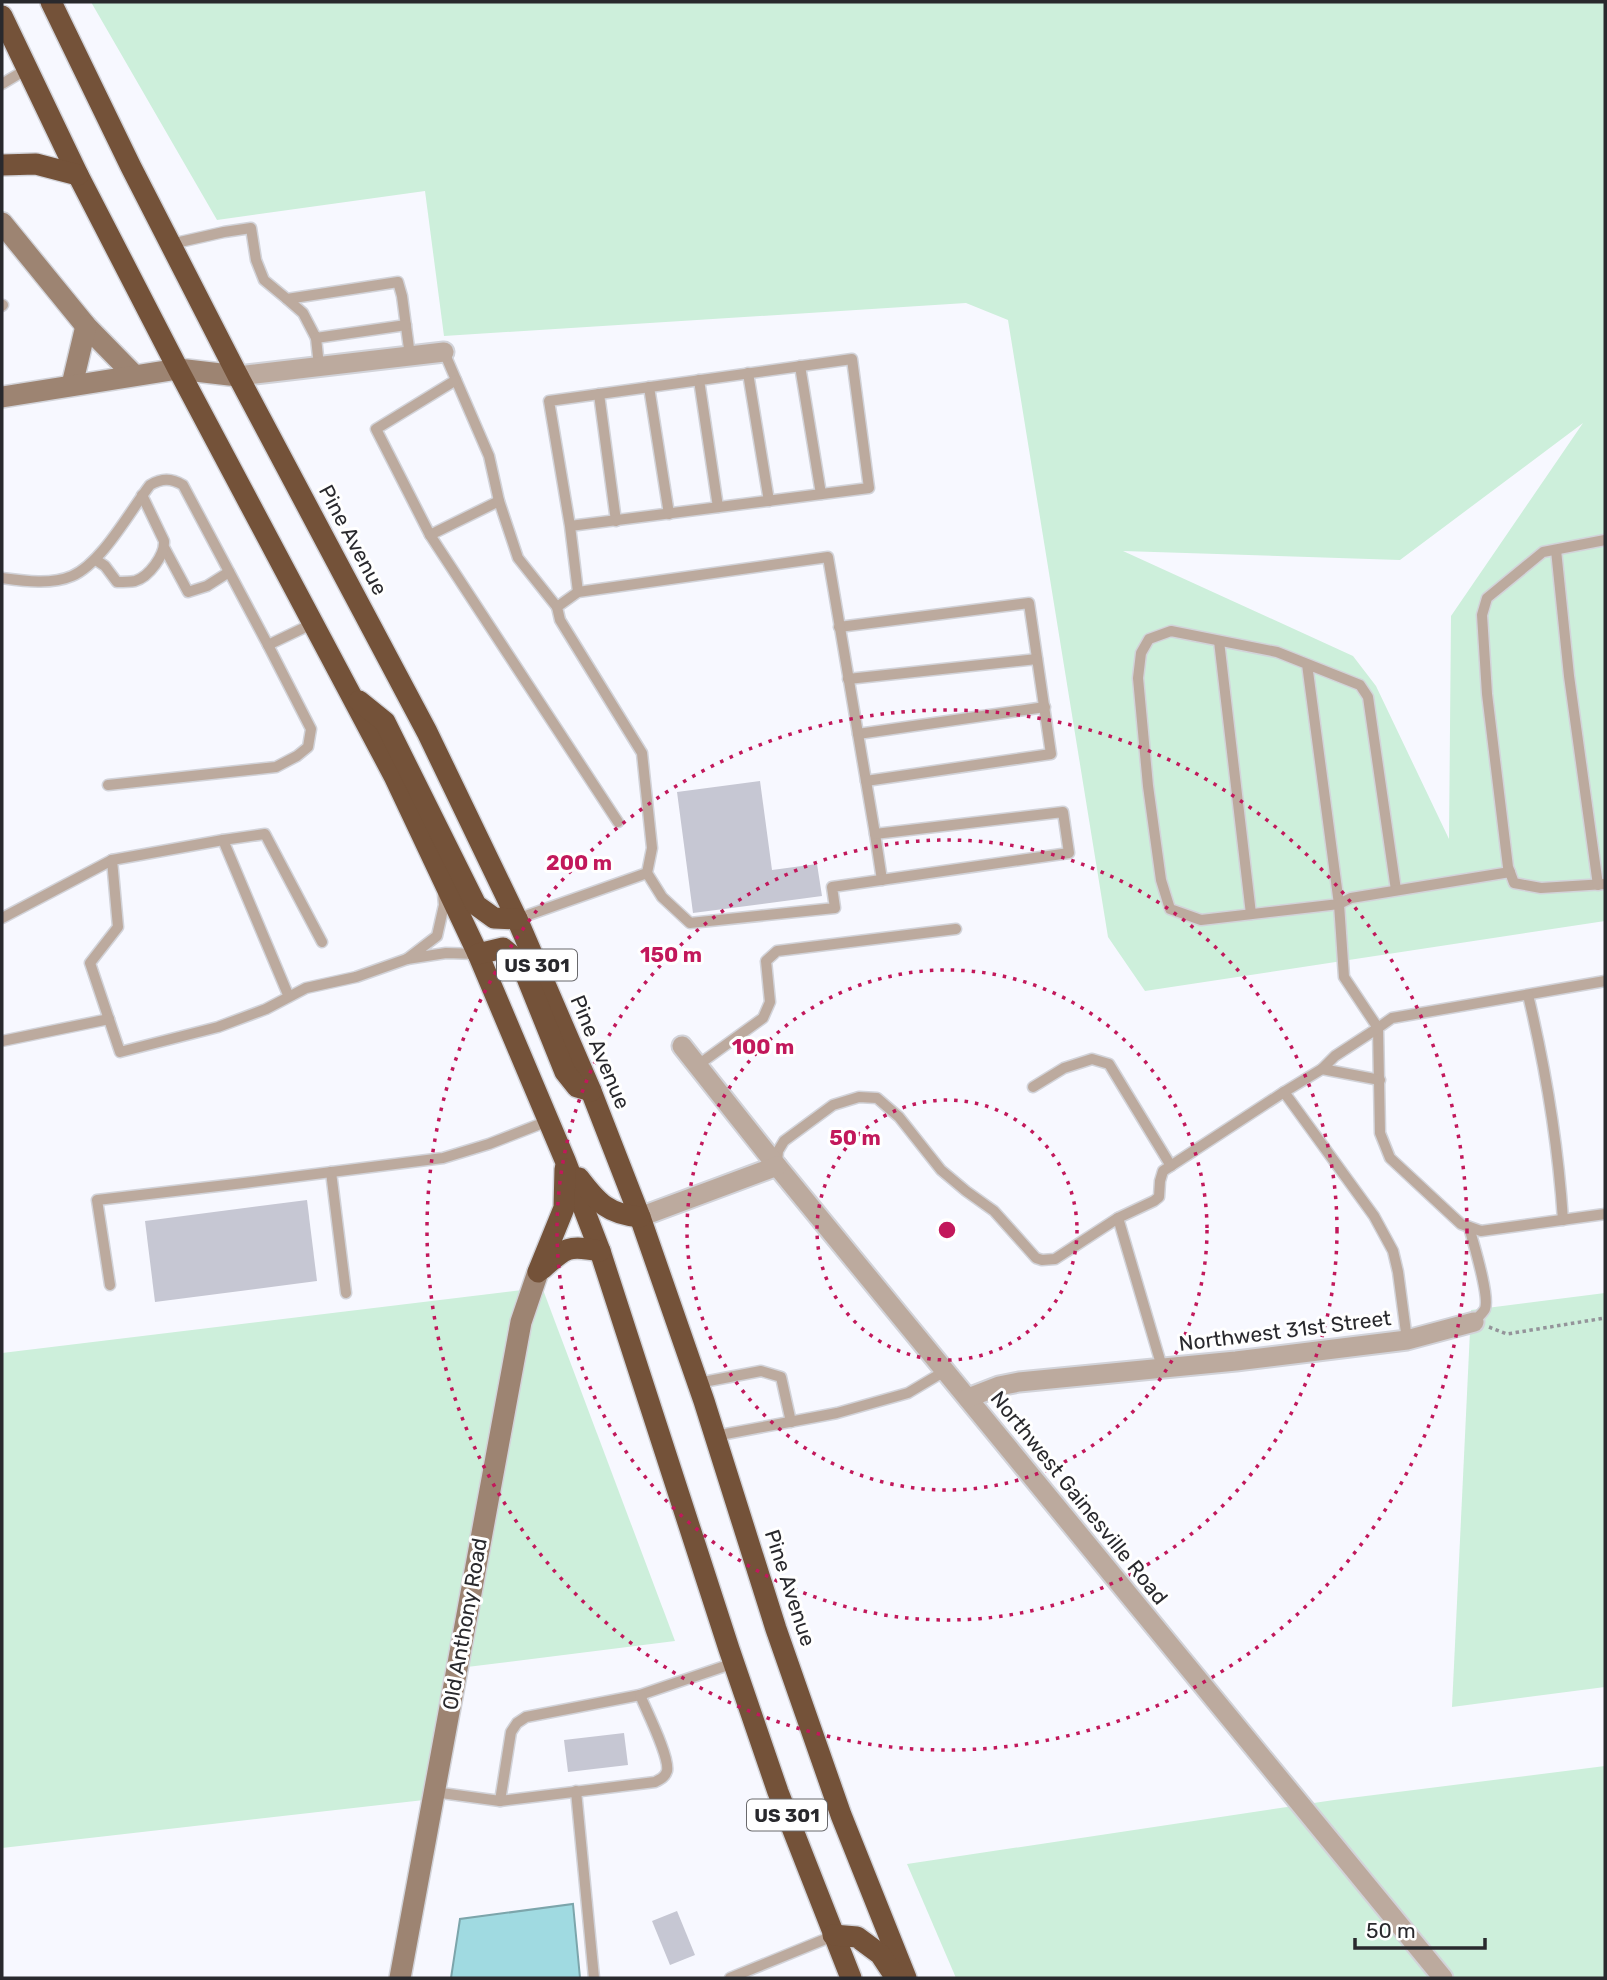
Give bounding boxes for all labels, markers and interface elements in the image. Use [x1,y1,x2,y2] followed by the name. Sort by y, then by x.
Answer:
[314,480,393,599] street label: Pine Avenue
[546,850,612,875] text: 200 m
[640,942,702,967] text: 150 m
[497,950,577,981] road number: US 301
[565,991,636,1112] street label: Pine Avenue
[732,1034,794,1059] text: 100 m
[829,1125,881,1150] text: 50 m
[935,1218,959,1242] centre of rings
[1177,1305,1393,1356] street label: Northwest 31st Street
[986,1386,1173,1609] street label: Northwest Gainesville Road
[760,1526,821,1649] street label: Pine Avenue
[437,1536,492,1712] street label: Old Anthony Road
[747,1800,827,1830] road number: US 301
[1355,1906,1484,1950] scale bar
[1366,1918,1416,1943] text: 50 m

